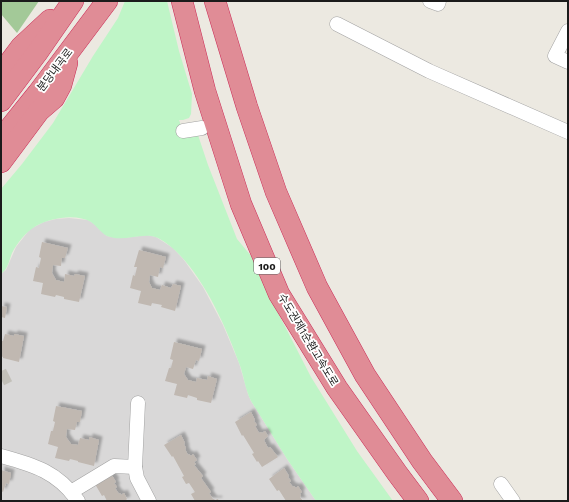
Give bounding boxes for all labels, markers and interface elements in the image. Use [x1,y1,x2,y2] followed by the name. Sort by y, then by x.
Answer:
[35,46,75,94] street label: 분당내곡로
[254,258,280,274] road number: 100
[275,291,341,389] street label: 수도권제1순환고속도로

